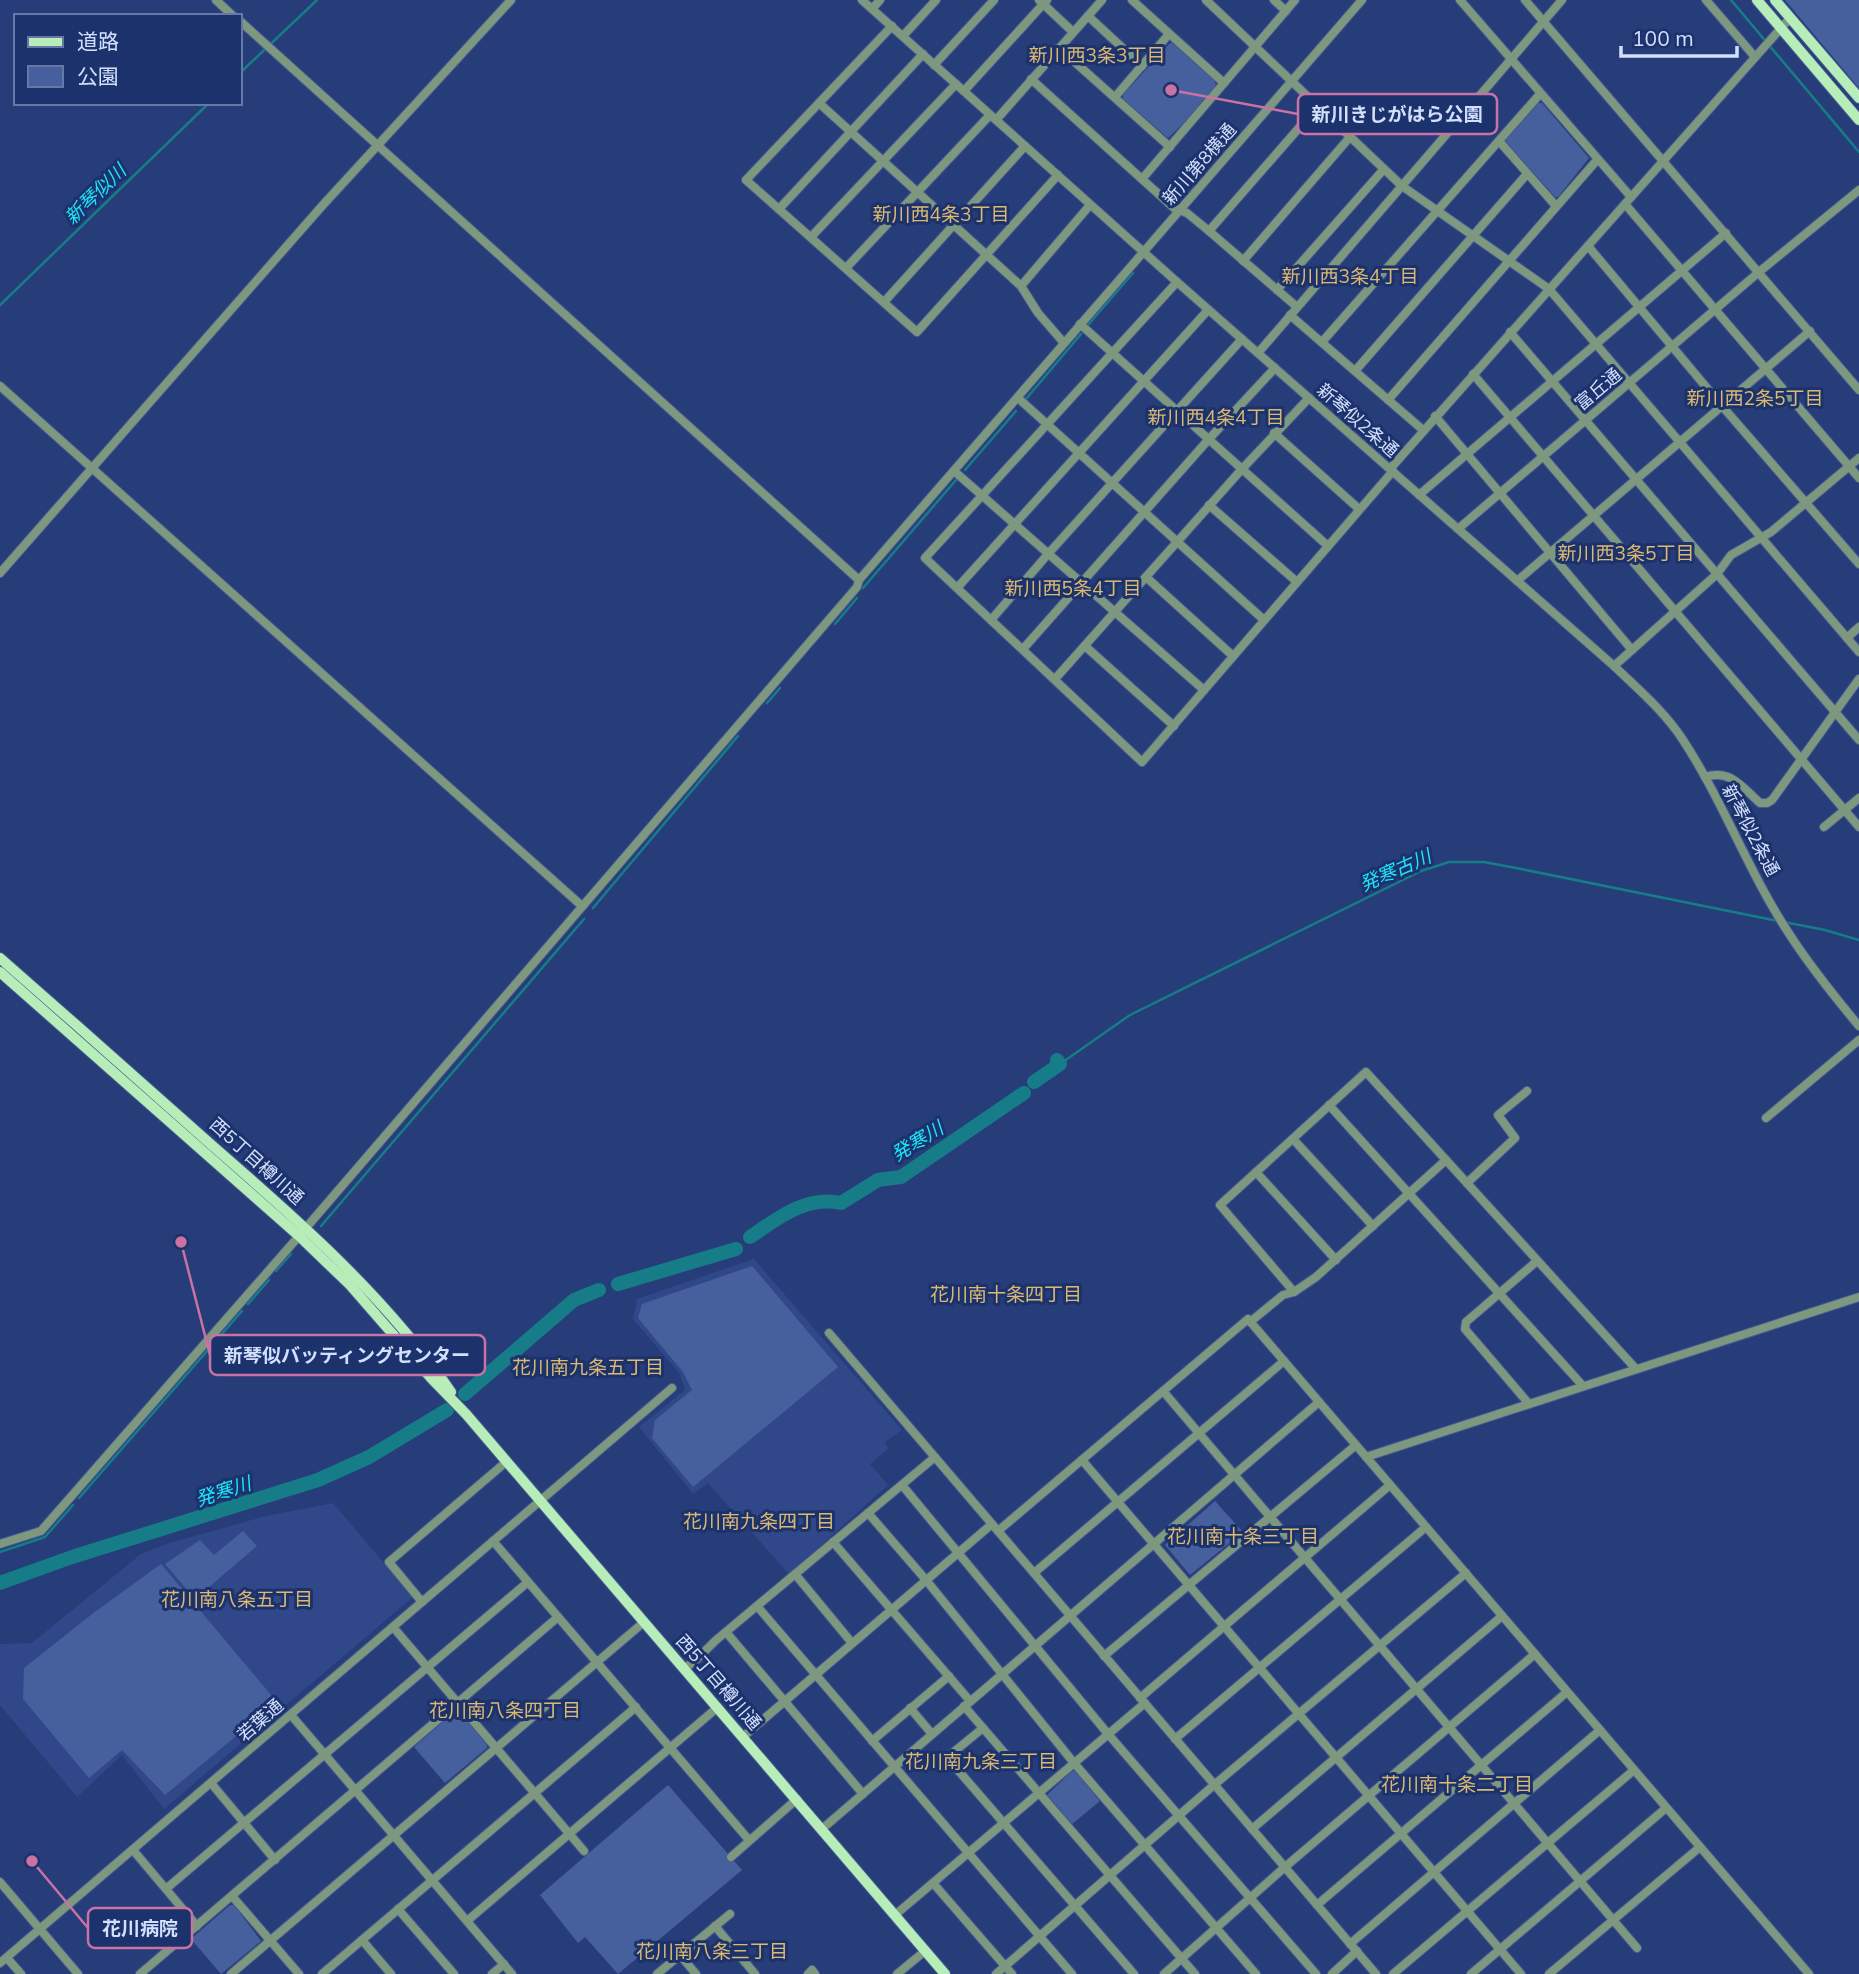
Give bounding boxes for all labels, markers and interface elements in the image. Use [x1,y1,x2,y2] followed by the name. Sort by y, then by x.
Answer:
[14,14,242,105] legend
[1621,14,1736,58] scale bar
[1632,25,1694,51] text: 100 m
[77,28,119,54] text: 道路
[1029,43,1165,67] district label: 新川西3条3丁目
[77,63,119,89] text: 公園
[1298,94,1497,134] callout: 新川きじがはら公園
[1311,102,1483,126] text: 新川きじがはら公園
[1157,118,1241,210] street label: 新川第8横通
[59,158,132,229] water label: 新琴似川
[873,202,1009,226] district label: 新川西4条3丁目
[1282,264,1418,288] district label: 新川西3条4丁目
[1570,363,1626,415] street label: 富丘通
[1312,378,1404,462] street label: 新琴似2条通
[1687,386,1823,410] district label: 新川西2条5丁目
[1148,405,1284,429] district label: 新川西4条4丁目
[1558,541,1694,565] district label: 新川西3条5丁目
[1005,576,1141,600] district label: 新川西5条4丁目
[1717,780,1785,880] street label: 新琴似2条通
[1355,843,1436,896] water label: 発寒古川
[205,1113,309,1209] street label: 西5丁目樽川通
[886,1115,949,1166] water label: 発寒川
[930,1282,1082,1306] district label: 花川南十条四丁目
[210,1335,485,1375] callout: 新琴似バッティングセンター
[224,1343,470,1367] text: 新琴似バッティングセンター
[512,1355,664,1379] district label: 花川南九条五丁目
[192,1470,256,1511] water label: 発寒川
[683,1509,835,1533] district label: 花川南九条四丁目
[1167,1524,1319,1548] district label: 花川南十条三丁目
[161,1587,313,1611] district label: 花川南八条五丁目
[671,1630,767,1734] street label: 西5丁目樽川通
[232,1694,288,1746] street label: 若葉通
[429,1698,581,1722] district label: 花川南八条四丁目
[905,1749,1057,1773] district label: 花川南九条三丁目
[1381,1772,1533,1796] district label: 花川南十条二丁目
[88,1908,192,1948] callout: 花川病院
[102,1916,178,1940] text: 花川病院
[636,1939,788,1963] district label: 花川南八条三丁目

